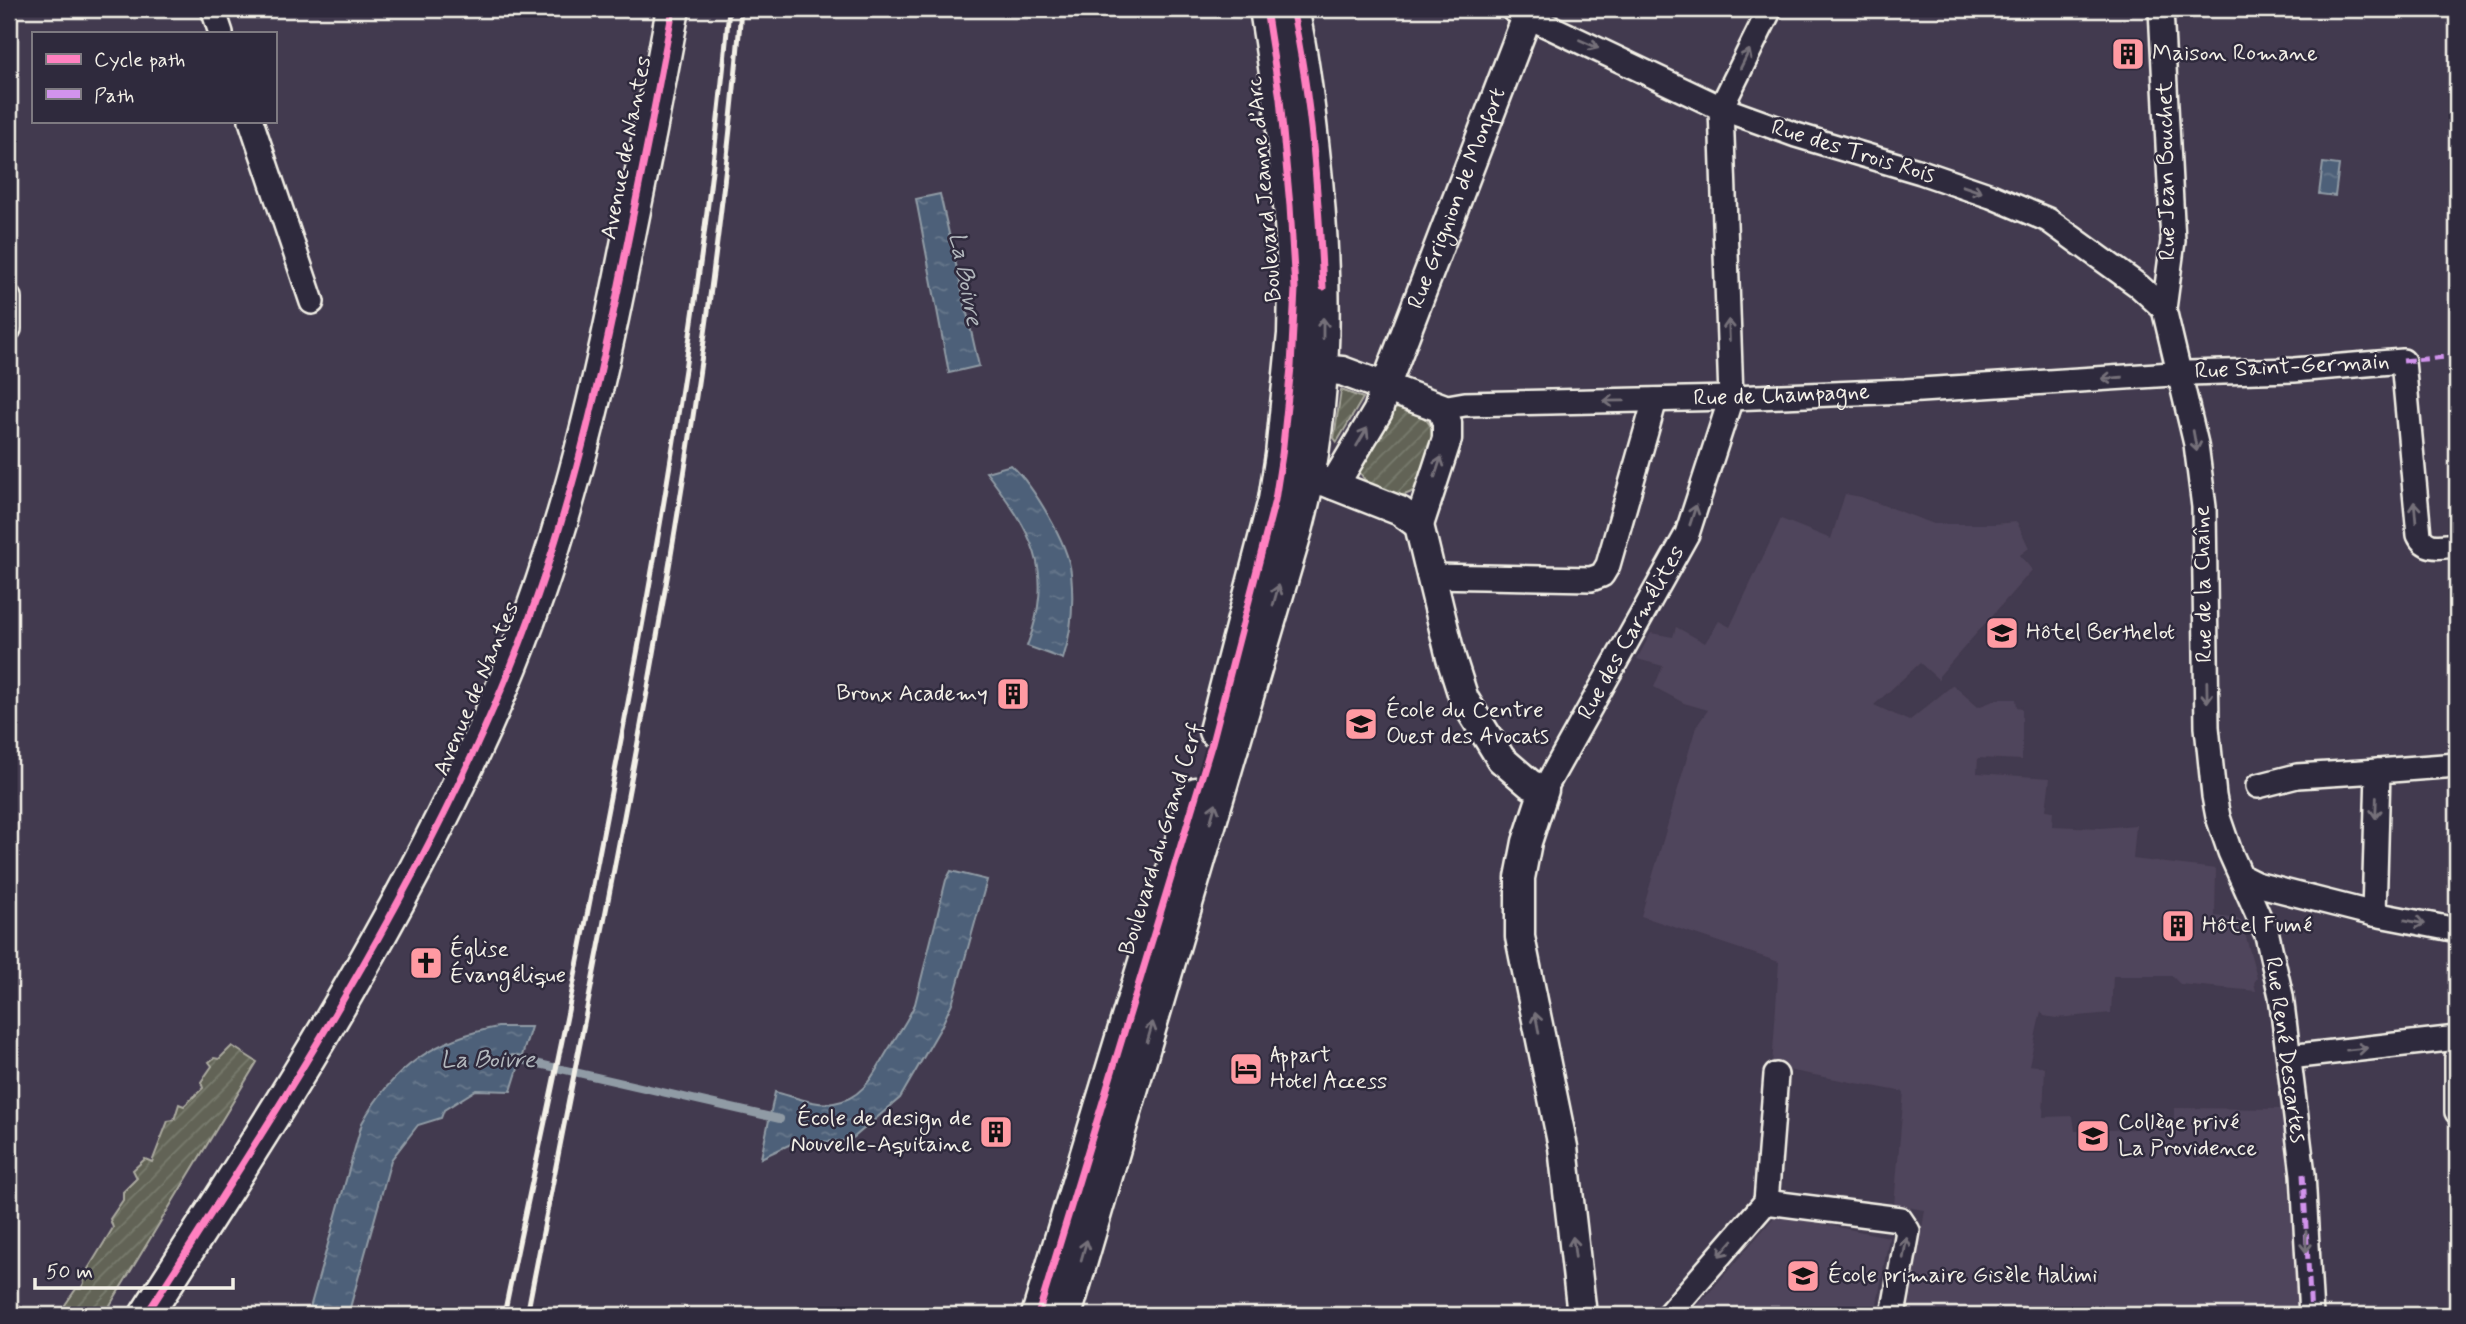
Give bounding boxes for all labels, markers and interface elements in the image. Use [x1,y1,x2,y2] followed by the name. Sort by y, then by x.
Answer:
[32,32,276,122] legend
[2109,35,2147,73] building icon: Maison Romane
[1578,38,1599,51] one-way arrow
[2152,39,2318,69] place label: Maison Romane
[94,46,185,74] text: Cycle path
[1739,49,1753,70] one-way arrow
[595,54,659,242] street label: Avenue de Nantes
[1240,75,1290,303] street label: Boulevard Jeanne d’Arc
[2150,81,2184,261] street label: Rue Jean Bouchet
[94,82,134,110] text: Path
[1401,83,1513,314] street label: Rue Grignion de Monfort
[1767,113,1939,191] street label: Rue des Trois Rois
[1961,184,1983,196] one-way arrow
[941,230,989,330] water label: La Boivre
[1316,317,1330,340] one-way arrow
[1722,319,1735,342] one-way arrow
[2194,347,2390,387] street label: Rue Saint-Germain
[2102,372,2124,385] one-way arrow
[1693,377,1871,414] street label: Rue de Champagne
[1603,394,1626,407] one-way arrow
[1356,428,1370,448] one-way arrow
[2188,429,2202,452] one-way arrow
[1432,456,1445,478] one-way arrow
[2408,501,2421,523] one-way arrow
[1687,504,1700,526] one-way arrow
[2188,505,2220,663] street label: Rue de la Chaîne
[1571,540,1692,725] street label: Rue des Carmélites
[1271,584,1284,606] one-way arrow
[427,597,527,781] street label: Avenue de Nantes
[1983,614,2021,652] school or university icon: Hôtel Berthelot
[2026,618,2175,648] place label: Hôtel Berthelot
[994,675,1032,713] building icon: Bronx Academy
[836,679,988,709] place label: Bronx Academy
[2200,680,2213,703] one-way arrow
[1386,695,1549,752] place label: École du Centre Ouest des Avocats
[1342,705,1380,743] school or university icon: École du Centre Ouest des Avocats
[1112,719,1212,959] street label: Boulevard du Grand Cerf
[2370,796,2383,819] one-way arrow
[1207,803,1220,825] one-way arrow
[2159,907,2197,945] building icon: Hôtel Fumé
[2202,911,2312,941] place label: Hôtel Fumé
[2403,916,2426,929] one-way arrow
[450,934,566,993] place label: Église Évangélique
[407,944,445,982] church icon: Église Évangélique
[2257,955,2313,1145] street label: Rue René Descartes
[1530,1012,1544,1035] one-way arrow
[1144,1021,1157,1043] one-way arrow
[1270,1041,1387,1097] place label: Appart Hotel Access
[2345,1043,2368,1056] one-way arrow
[441,1045,537,1076] water label: La Boivre
[1227,1050,1265,1088] hotel icon: Appart Hotel Access
[791,1103,972,1160] place label: École de design de Nouvelle-Aquitaine
[2118,1108,2257,1164] place label: Collège privé La Providence
[977,1113,1015,1151] building icon: École de design de Nouvelle-Aquitaine
[2074,1117,2112,1155] school or university icon: Collège privé La Providence
[2299,1230,2313,1253] one-way arrow
[1568,1237,1581,1259] one-way arrow
[1899,1237,1912,1260] one-way arrow
[1718,1238,1734,1256] one-way arrow
[1079,1239,1092,1261] one-way arrow
[35,1247,233,1291] scale bar
[1784,1257,1822,1295] school or university icon: École primaire Gisèle Halimi
[46,1258,93,1286] text: 50 m
[1828,1260,2098,1291] place label: École primaire Gisèle Halimi

